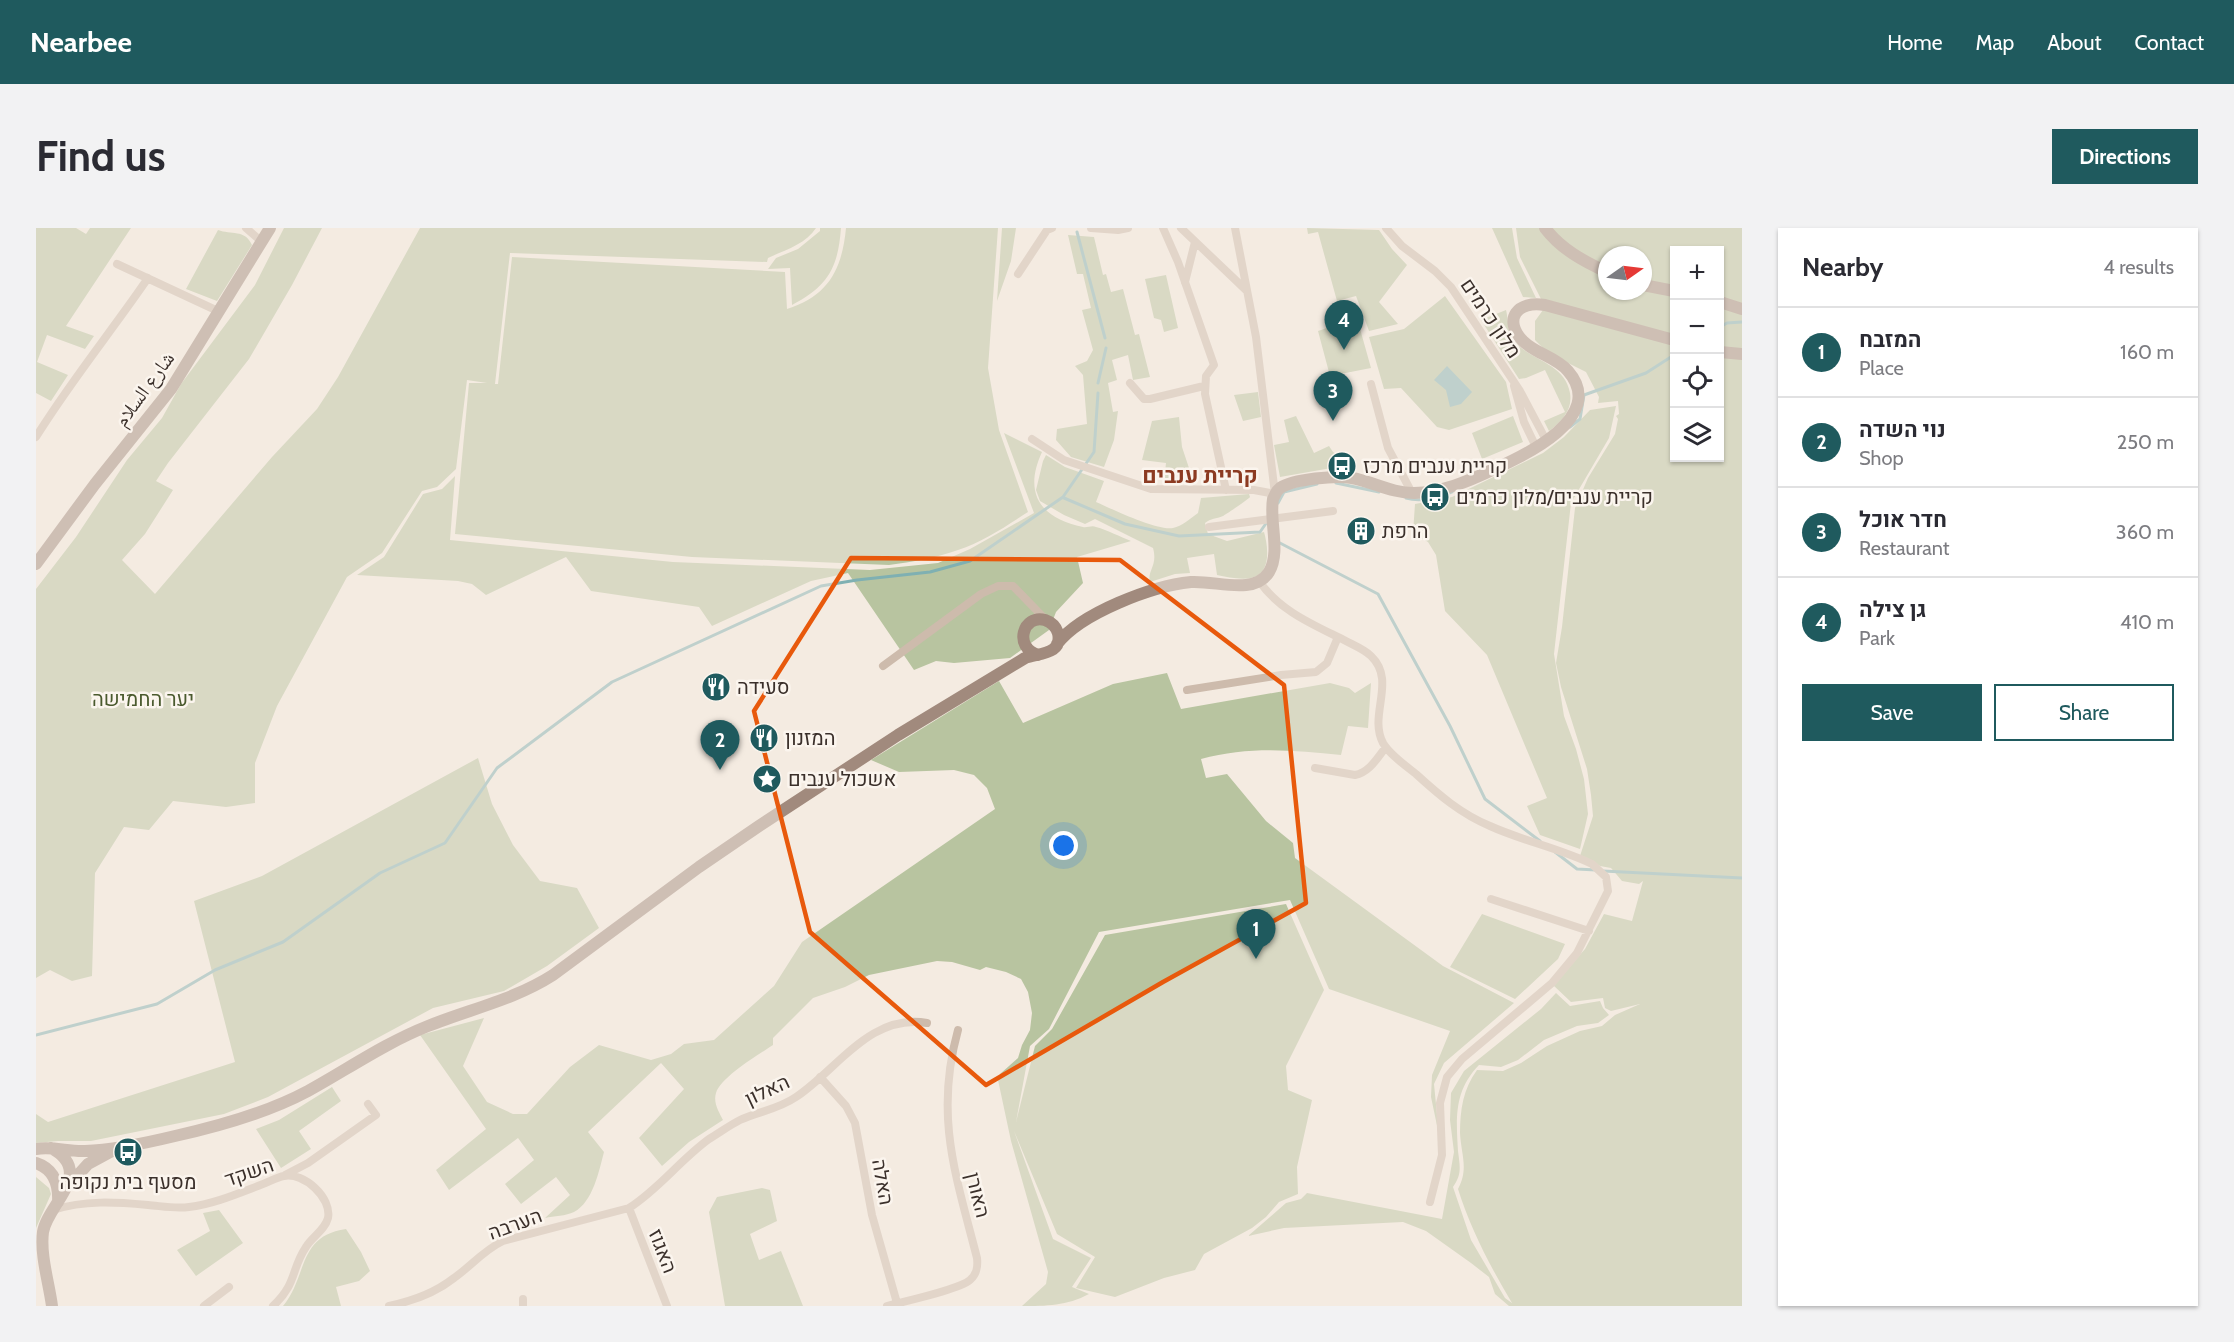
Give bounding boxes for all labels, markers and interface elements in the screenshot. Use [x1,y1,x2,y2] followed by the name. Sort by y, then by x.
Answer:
[30,25,132,59] text: Nearbee
[1887,30,1943,55] text: Home
[1976,30,2014,55] text: Map
[2047,30,2101,55] text: About
[2134,30,2204,55] text: Contact
[2052,129,2198,184] button: Directions
[36,130,165,182] text: Find us
[1598,246,1652,300] north arrow
[1670,246,1724,462] map controls
[1670,246,1724,300] button: +
[1802,251,1883,283] text: Nearby
[2103,255,2174,279] text: 4 results
[1456,274,1526,362] street label: מלון כרמים
[1324,300,1364,350] pin: 4
[1670,300,1724,354] button: −
[1859,326,1922,353] text: המזבח
[1818,340,1825,364] text: 1
[2120,340,2174,364] text: 160 m
[109,347,181,432] street label: شارع السلام
[1670,354,1724,408] button: locate
[1859,356,1904,380] text: Place
[1314,372,1352,421] pin: 3
[1670,408,1724,462] button: layers
[1859,416,1946,443] text: נוי השדה
[1816,430,1827,454] text: 2
[2117,430,2174,454] text: 250 m
[1859,446,1904,470] text: Shop
[1326,450,1358,482] bus stop icon: קריית ענבים מרכז
[1363,454,1507,478] place label: קריית ענבים מרכז
[1142,462,1258,489] district label: קריית ענבים
[1419,481,1451,513] bus stop icon: קריית ענבים/מלון כרמים
[1456,485,1653,509] place label: קריית ענבים/מלון כרמים
[1859,506,1947,533] text: חדר אוכל
[1345,515,1377,547] building icon: הרפת
[1382,519,1429,543] place label: הרפת
[1816,520,1827,544] text: 3
[2116,520,2174,544] text: 360 m
[1859,536,1950,560] text: Restaurant
[1859,596,1926,623] text: גן צילה
[1815,610,1828,634] text: 4
[2120,610,2174,634] text: 410 m
[1859,626,1895,650] text: Park
[700,671,732,703] restaurant icon: סעידה
[737,675,790,699] place label: סעידה
[1802,684,1982,741] button: Save
[1994,684,2174,741] button: Share
[92,687,194,711] park label: יער החמישה
[700,720,740,770] pin: 2
[748,722,780,754] restaurant icon: המזנון
[785,726,835,750] place label: המזנון
[751,763,783,795] place icon: אשכול ענבים
[788,767,896,791] place label: אשכול ענבים
[1049,831,1078,860] your location
[1236,910,1276,959] pin: 1
[741,1069,793,1111] street label: האלון
[112,1136,144,1168] bus stop icon: מסעף בית נקופה
[221,1152,277,1192] street label: השקד
[867,1157,899,1207] street label: האלה
[60,1170,196,1194] place label: מסעף בית נקופה
[961,1170,995,1220] street label: האורן
[485,1203,545,1245] street label: הערבה
[644,1226,682,1276] street label: האגוז

